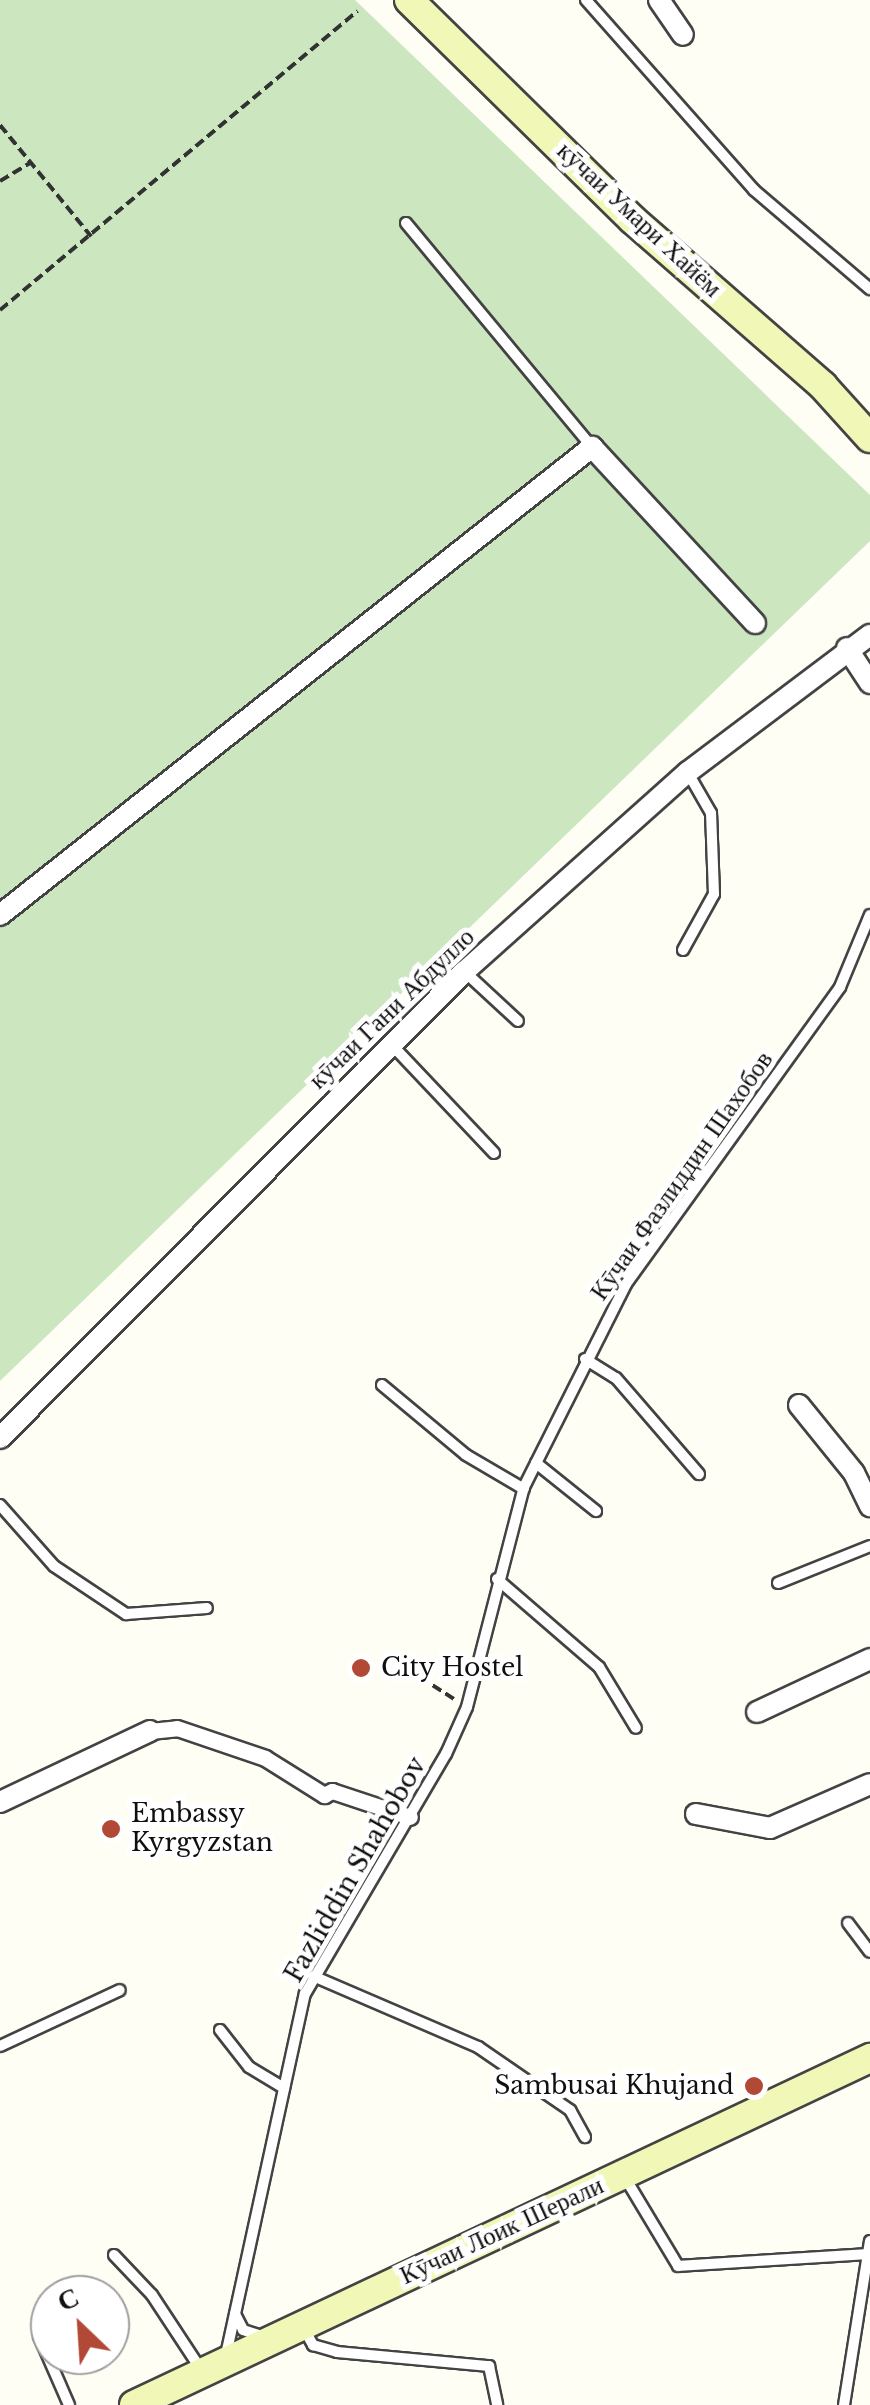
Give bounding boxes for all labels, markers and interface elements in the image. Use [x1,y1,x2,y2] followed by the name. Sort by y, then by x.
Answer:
[551,136,727,304] street label: кӯчаи Умари Хайём
[303,922,481,1096] street label: кӯчаи Гани Абдулло
[585,1046,779,1306] street label: Кӯчаи Фазлиддин Шахобов
[381,1653,524,1683] place label: City Hostel
[350,1657,372,1679] marker: City Hostel
[279,1752,433,1988] street label: Fazliddin Shahobov
[131,1800,273,1859] place label: Embassy Kyrgyzstan
[100,1818,122,1840] marker: Embassy Kyrgyzstan
[494,2071,734,2101] place label: Sambusai Khujand
[743,2075,765,2097] marker: Sambusai Khujand
[396,2171,608,2291] street label: Кӯчаи Лоик Шерали
[30,2275,130,2375] north arrow
[51,2279,85,2319] text: С

